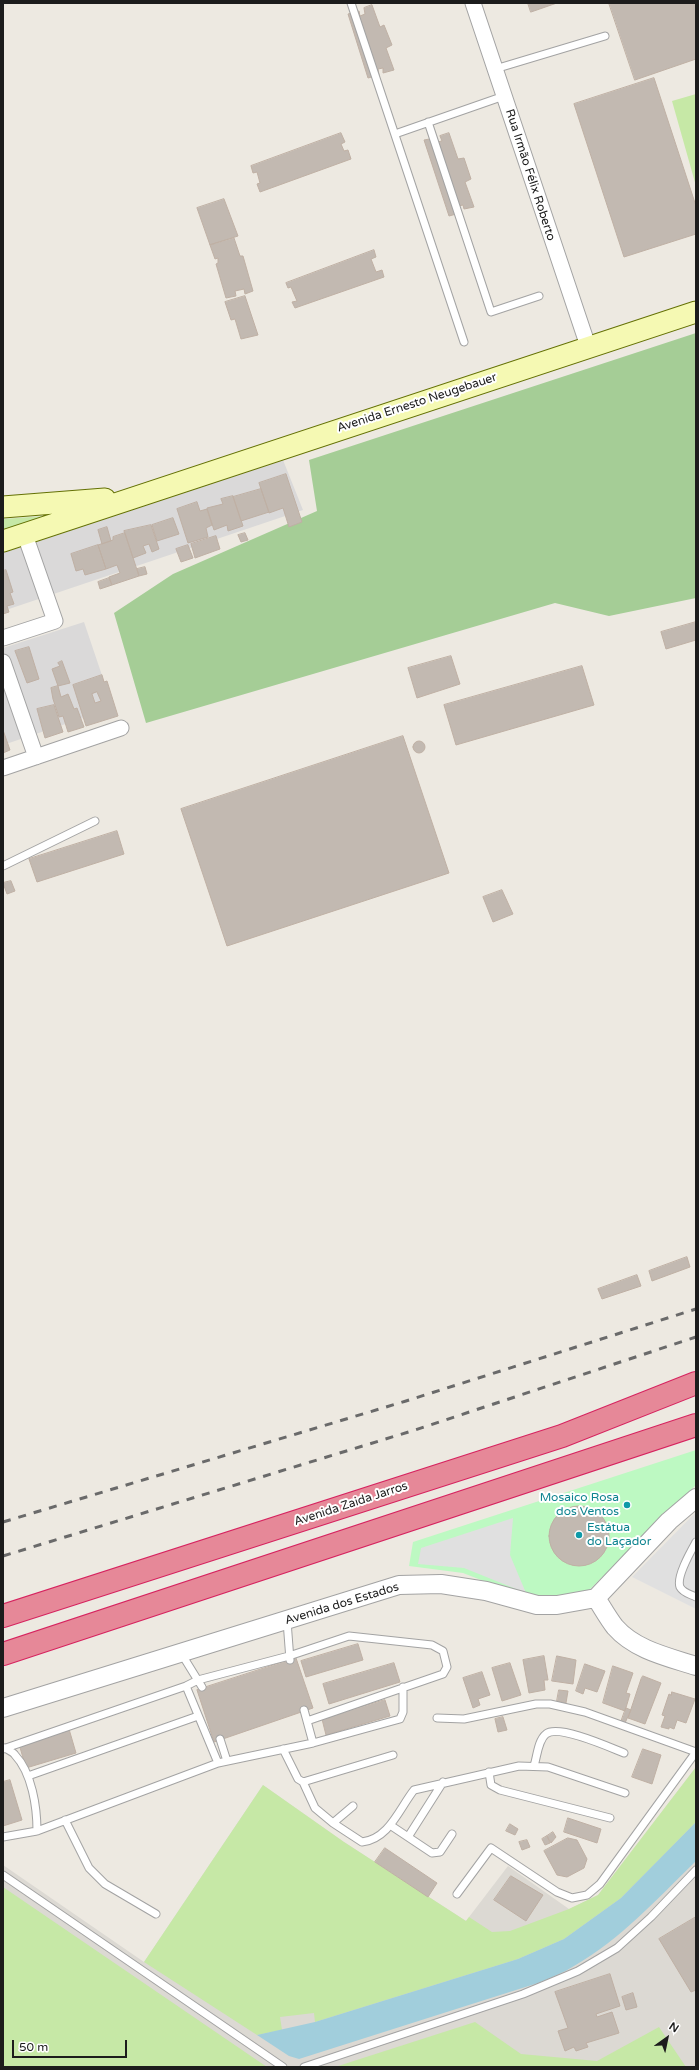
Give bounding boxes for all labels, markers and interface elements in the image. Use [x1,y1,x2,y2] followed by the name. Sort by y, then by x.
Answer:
[502,107,558,243] street label: Rua Irmão Félix Roberto
[335,370,499,436] street label: Avenida Ernesto Neugebauer
[292,1479,410,1529] street label: Avenida Zaida Jarros
[540,1491,619,1519] place label: Mosaico Rosa dos Ventos
[622,1500,632,1510] marker: Mosaico Rosa dos Ventos
[587,1521,651,1549] place label: Estátua do Laçador
[574,1530,584,1540] marker: Estátua do Laçador
[283,1580,401,1628] street label: Avenida dos Estados
[647,2018,687,2058] north arrow
[667,2020,681,2035] text: N
[14,2032,129,2058] scale bar
[19,2040,48,2054] text: 50 m

